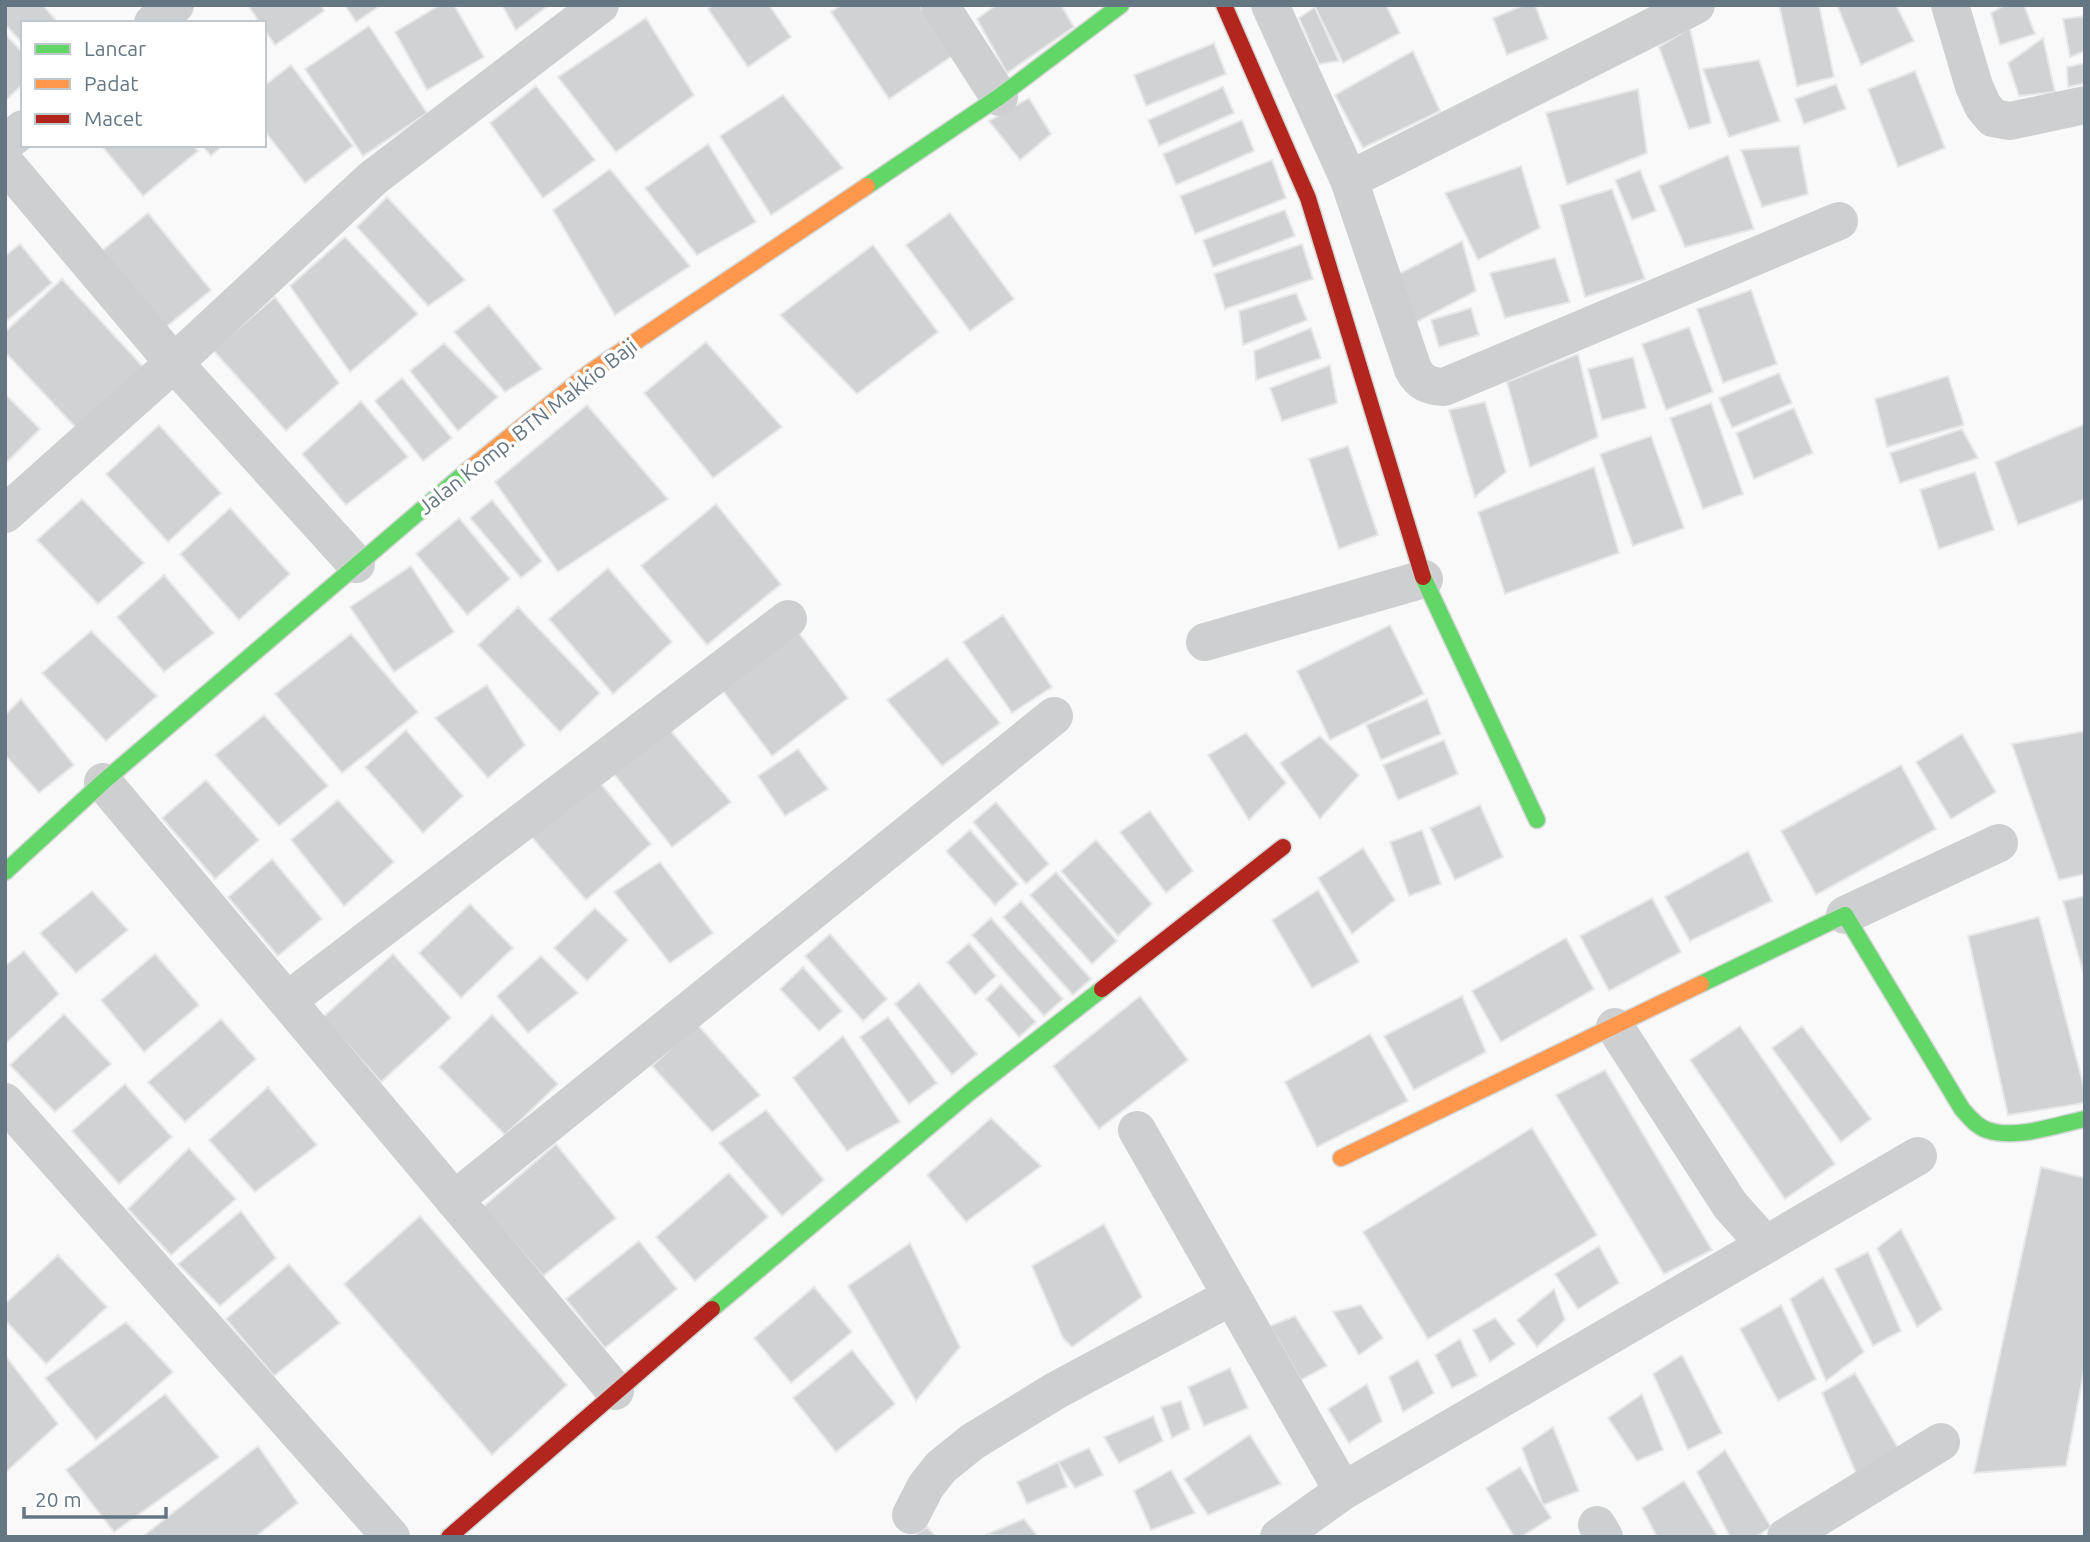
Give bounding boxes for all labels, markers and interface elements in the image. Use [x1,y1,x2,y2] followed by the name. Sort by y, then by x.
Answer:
[21,21,266,147] legend
[84,36,146,60] text: Lancar
[84,71,139,95] text: Padat
[84,106,143,130] text: Macet
[413,333,641,519] street label: Jalan Komp. BTN Makkio Baji
[24,1476,166,1520] scale bar
[35,1487,82,1511] text: 20 m

